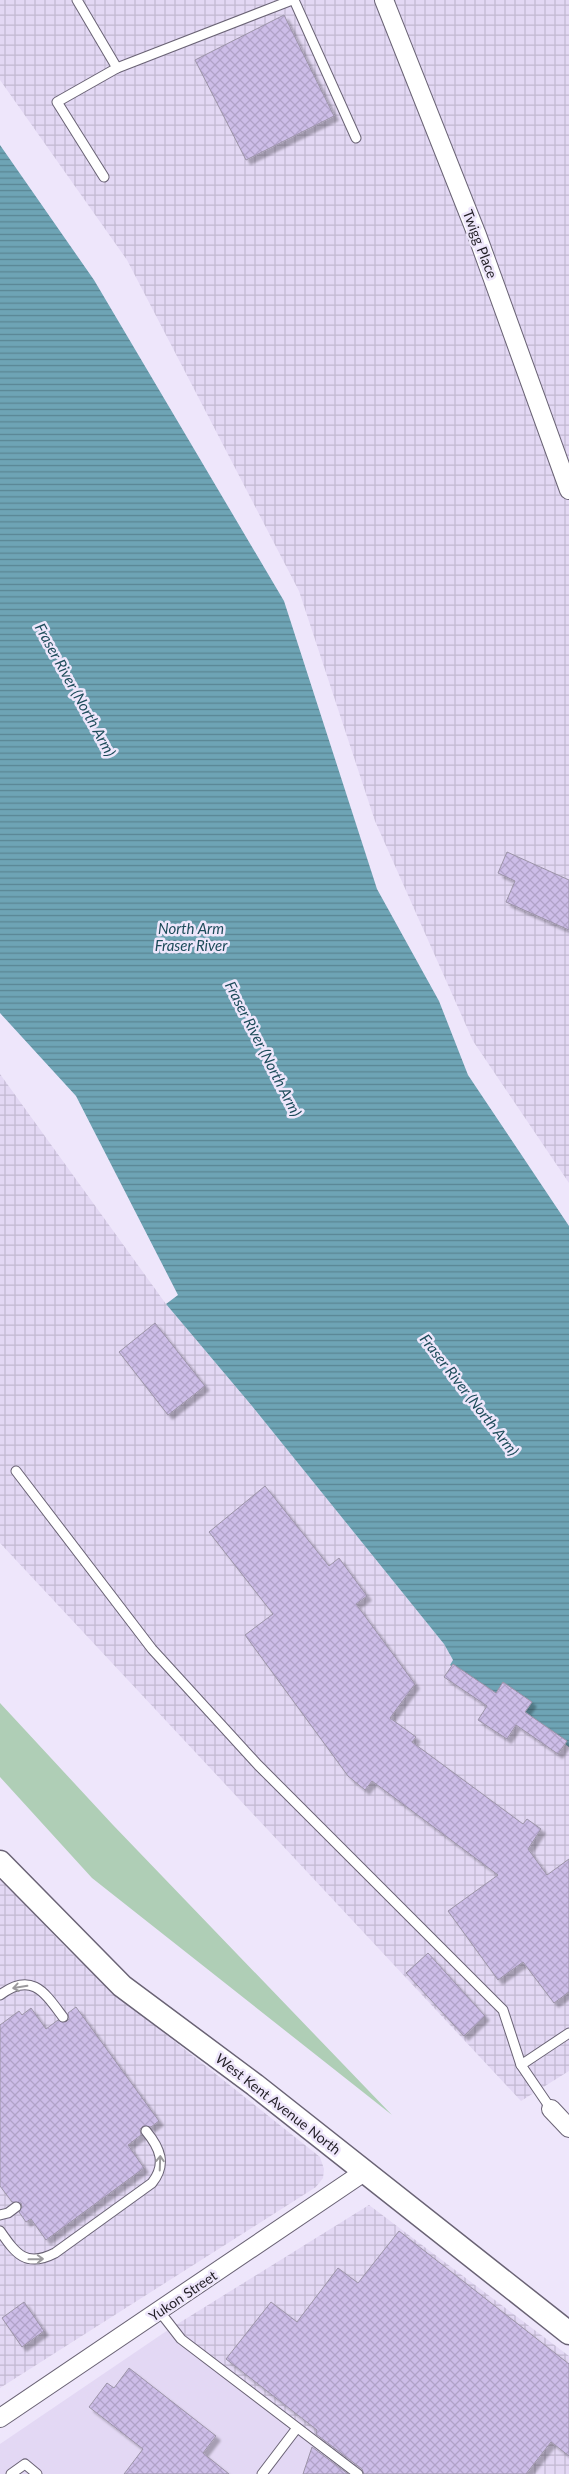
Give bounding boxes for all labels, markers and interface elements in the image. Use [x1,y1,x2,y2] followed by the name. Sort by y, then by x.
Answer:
[460,207,501,281] street label: Twigg Place
[32,620,120,759] water label: Fraser River (North Arm)
[155,919,228,954] water label: North Arm Fraser River
[222,978,306,1119] water label: Fraser River (North Arm)
[417,1330,523,1459] water label: Fraser River (North Arm)
[13,1982,29,1992] one-way arrow
[212,2049,344,2158] street label: West Kent Avenue North
[155,2156,165,2172] one-way arrow
[27,2254,43,2263] one-way arrow
[146,2267,220,2325] street label: Yukon Street

